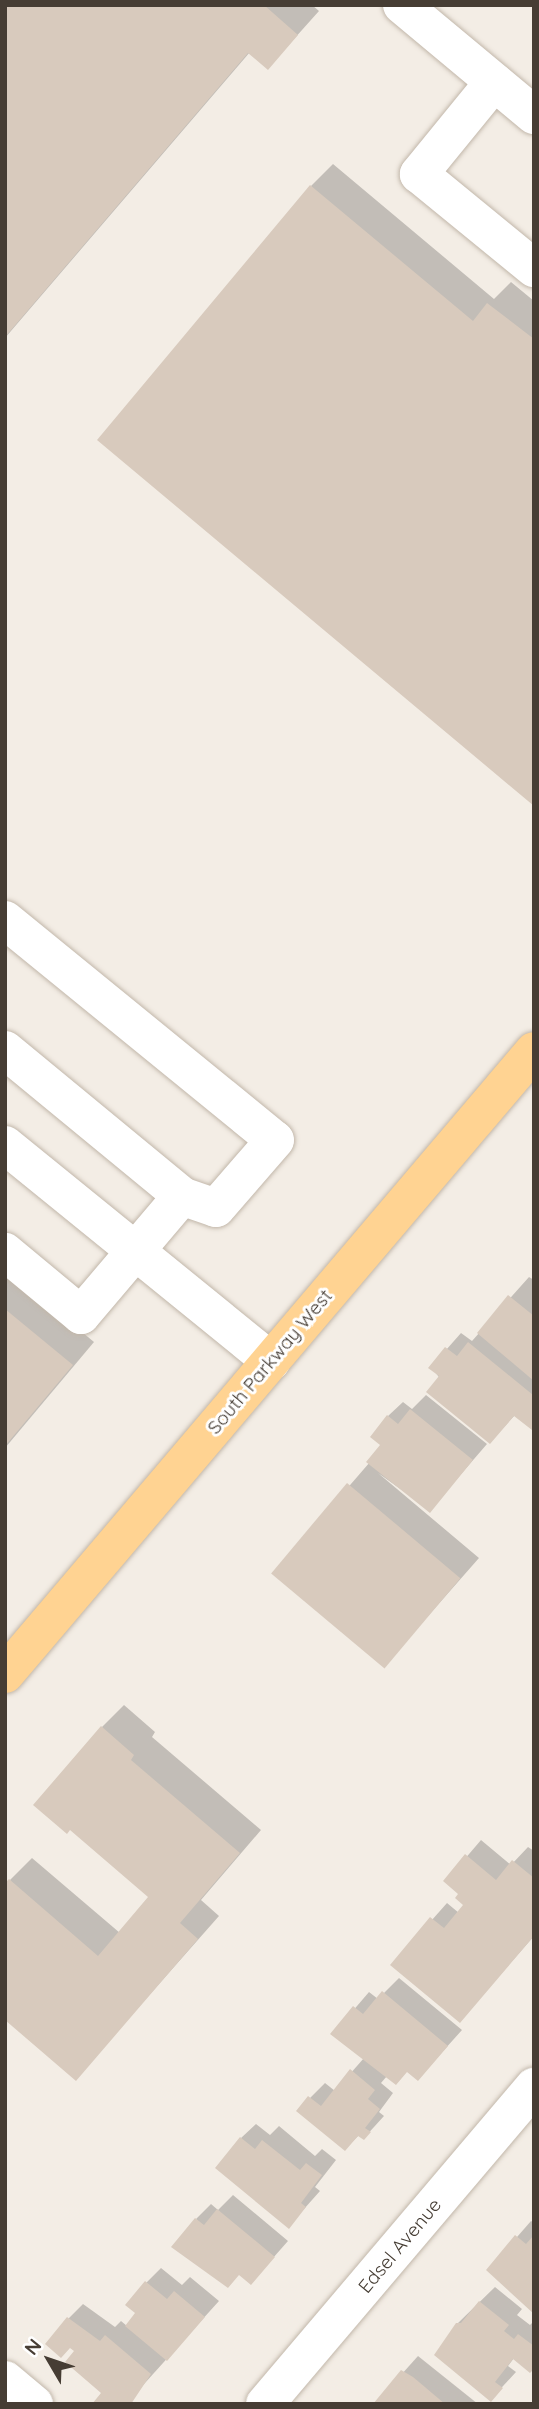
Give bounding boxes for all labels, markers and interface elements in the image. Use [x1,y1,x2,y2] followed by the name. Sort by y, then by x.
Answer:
[203,1285,337,1439] street label: South Parkway West
[354,2194,446,2298] street label: Edsel Avenue
[14,2325,84,2395] north arrow
[19,2334,46,2360] text: N

